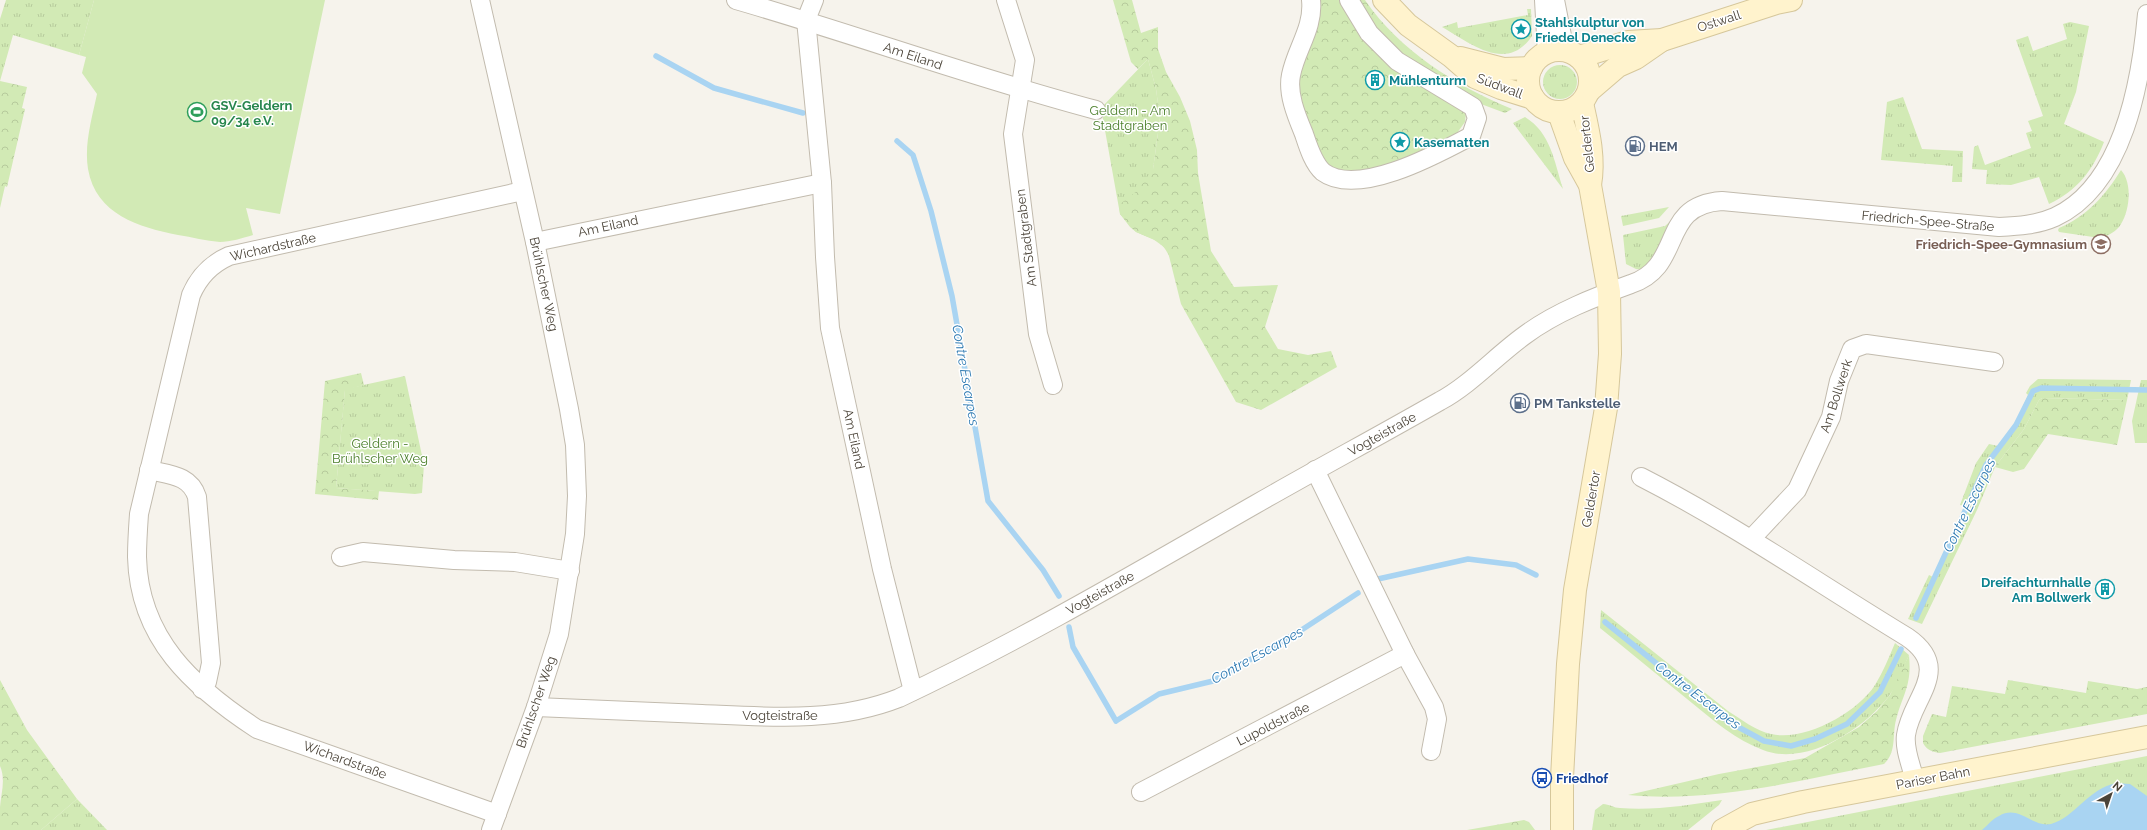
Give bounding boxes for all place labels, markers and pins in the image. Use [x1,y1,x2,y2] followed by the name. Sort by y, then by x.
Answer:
[1535,15,1645,45] place label: Stahlskulptur von Friedel Denecke
[1510,18,1532,40] place icon: Stahlskulptur von Friedel Denecke
[1364,69,1386,91] building icon: Mühlenturm
[1389,73,1466,88] place label: Mühlenturm
[211,98,293,128] place label: GSV-Geldern 09/34 e.V.
[186,101,208,123] sports icon: GSV-Geldern 09/34 e.V.
[1389,131,1411,153] place icon: Kasematten
[1414,135,1489,150] place label: Kasematten
[1624,135,1646,157] fuel station icon: HEM
[1649,139,1678,154] place label: HEM
[2090,233,2112,255] school or university icon: Friedrich-Spee-Gymnasium
[1915,237,2087,252] place label: Friedrich-Spee-Gymnasium
[1509,392,1531,414] fuel station icon: PM Tankstelle
[1534,396,1621,411] place label: PM Tankstelle
[1981,575,2092,605] place label: Dreifachturnhalle Am Bollwerk
[2094,578,2116,600] building icon: Dreifachturnhalle Am Bollwerk
[1531,767,1553,789] bus stop icon: Friedhof
[1556,771,1609,786] place label: Friedhof

